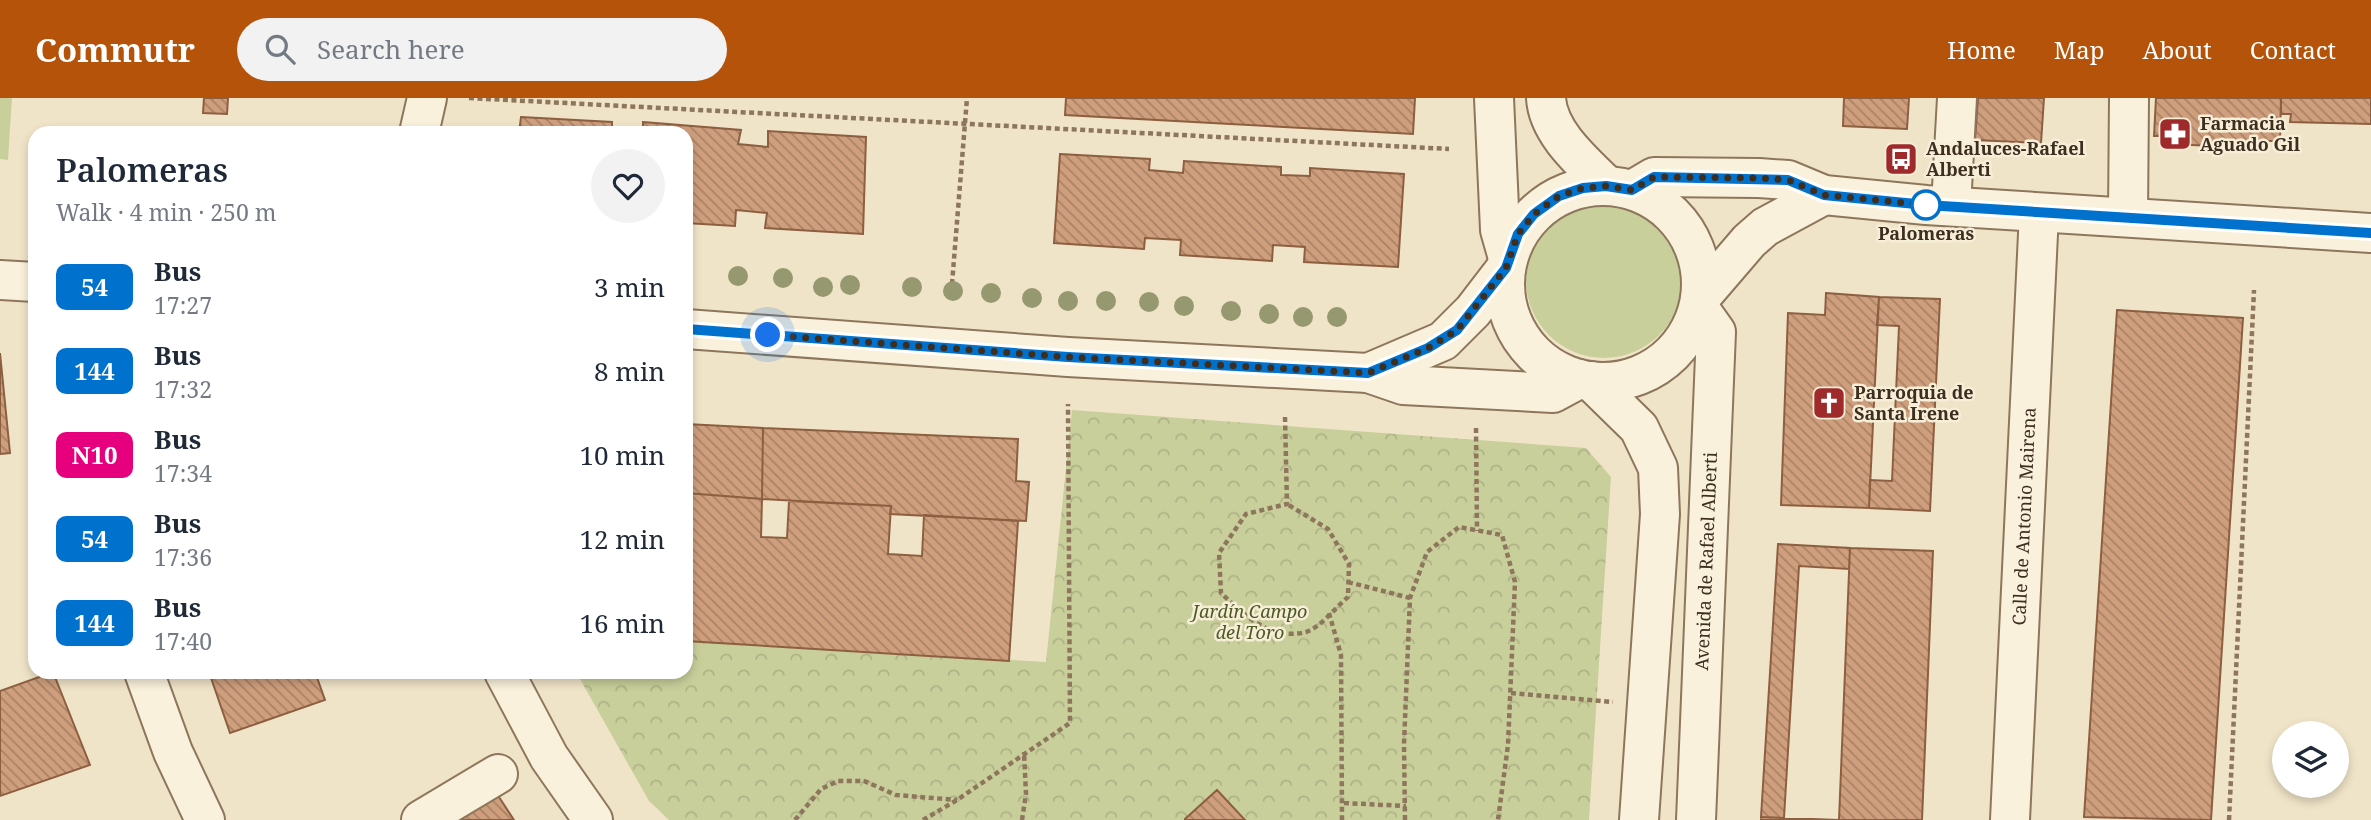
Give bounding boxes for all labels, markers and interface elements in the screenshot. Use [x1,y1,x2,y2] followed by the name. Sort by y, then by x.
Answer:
[237,18,727,81] search box
[35,27,195,72] text: Commutr
[261,30,299,68] icon: search
[317,31,465,67] text: Search here
[1947,33,2016,66] text: Home
[2054,33,2105,66] text: Map
[2143,33,2212,66] text: About
[2250,33,2336,66] text: Contact
[2200,111,2301,156] place label: Farmacia Aguado Gil
[2156,115,2194,153] pharmacy icon: Farmacia Aguado Gil
[1926,136,2085,181] place label: Andaluces-Rafael Alberti
[1882,140,1920,178] bus stop icon: Andaluces-Rafael Alberti
[56,147,228,192] text: Palomeras
[591,149,665,223] button: heart
[1911,190,1941,220] marker: Palomeras
[56,196,276,228] text: Walk · 4 min · 250 m
[1878,221,1974,245] place label: Palomeras
[154,253,201,289] text: Bus
[594,269,665,305] text: 3 min
[81,270,108,303] text: 54
[154,289,212,321] text: 17:27
[750,317,785,352] your location
[154,337,201,373] text: Bus
[594,353,665,389] text: 8 min
[74,354,115,387] text: 144
[154,373,212,405] text: 17:32
[1854,380,1974,425] place label: Parroquia de Santa Irene
[1810,384,1848,422] church icon: Parroquia de Santa Irene
[2006,407,2041,626] street label: Calle de Antonio Mairena
[154,421,201,457] text: Bus
[580,437,665,473] text: 10 min
[71,438,118,471] text: N10
[1689,451,1722,671] street label: Avenida de Rafael Alberti
[154,457,212,489] text: 17:34
[154,505,201,541] text: Bus
[580,521,665,557] text: 12 min
[81,522,108,555] text: 54
[154,541,212,573] text: 17:36
[154,589,201,625] text: Bus
[1190,599,1307,644] park label: Jardín Campo del Toro
[580,605,665,641] text: 16 min
[74,606,115,639] text: 144
[154,625,212,657] text: 17:40
[2272,721,2349,798] map controls
[2272,721,2349,798] button: layers

